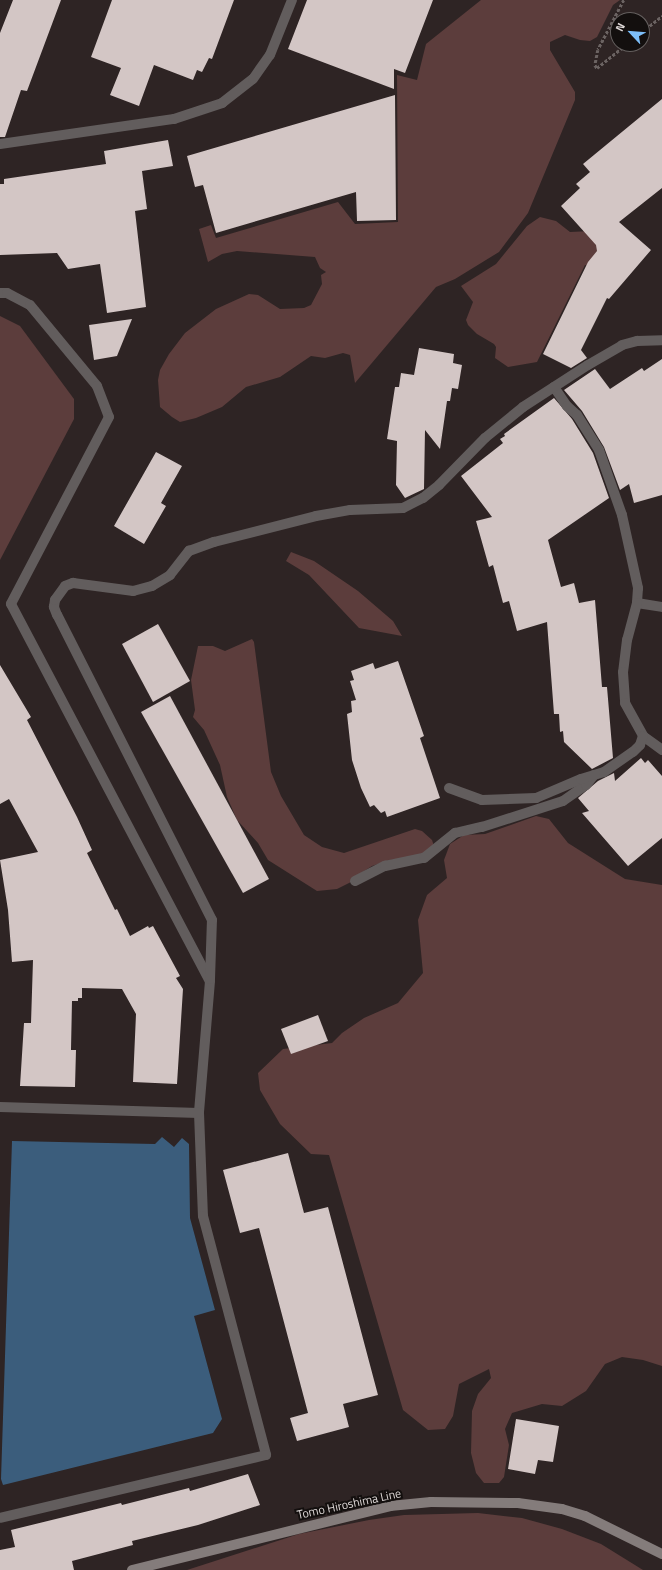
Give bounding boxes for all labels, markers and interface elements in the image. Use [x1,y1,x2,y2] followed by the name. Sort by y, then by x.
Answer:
[610,12,650,52] north arrow
[611,20,629,34] text: N
[296,1486,402,1522] street label: Tomo Hiroshima Line

